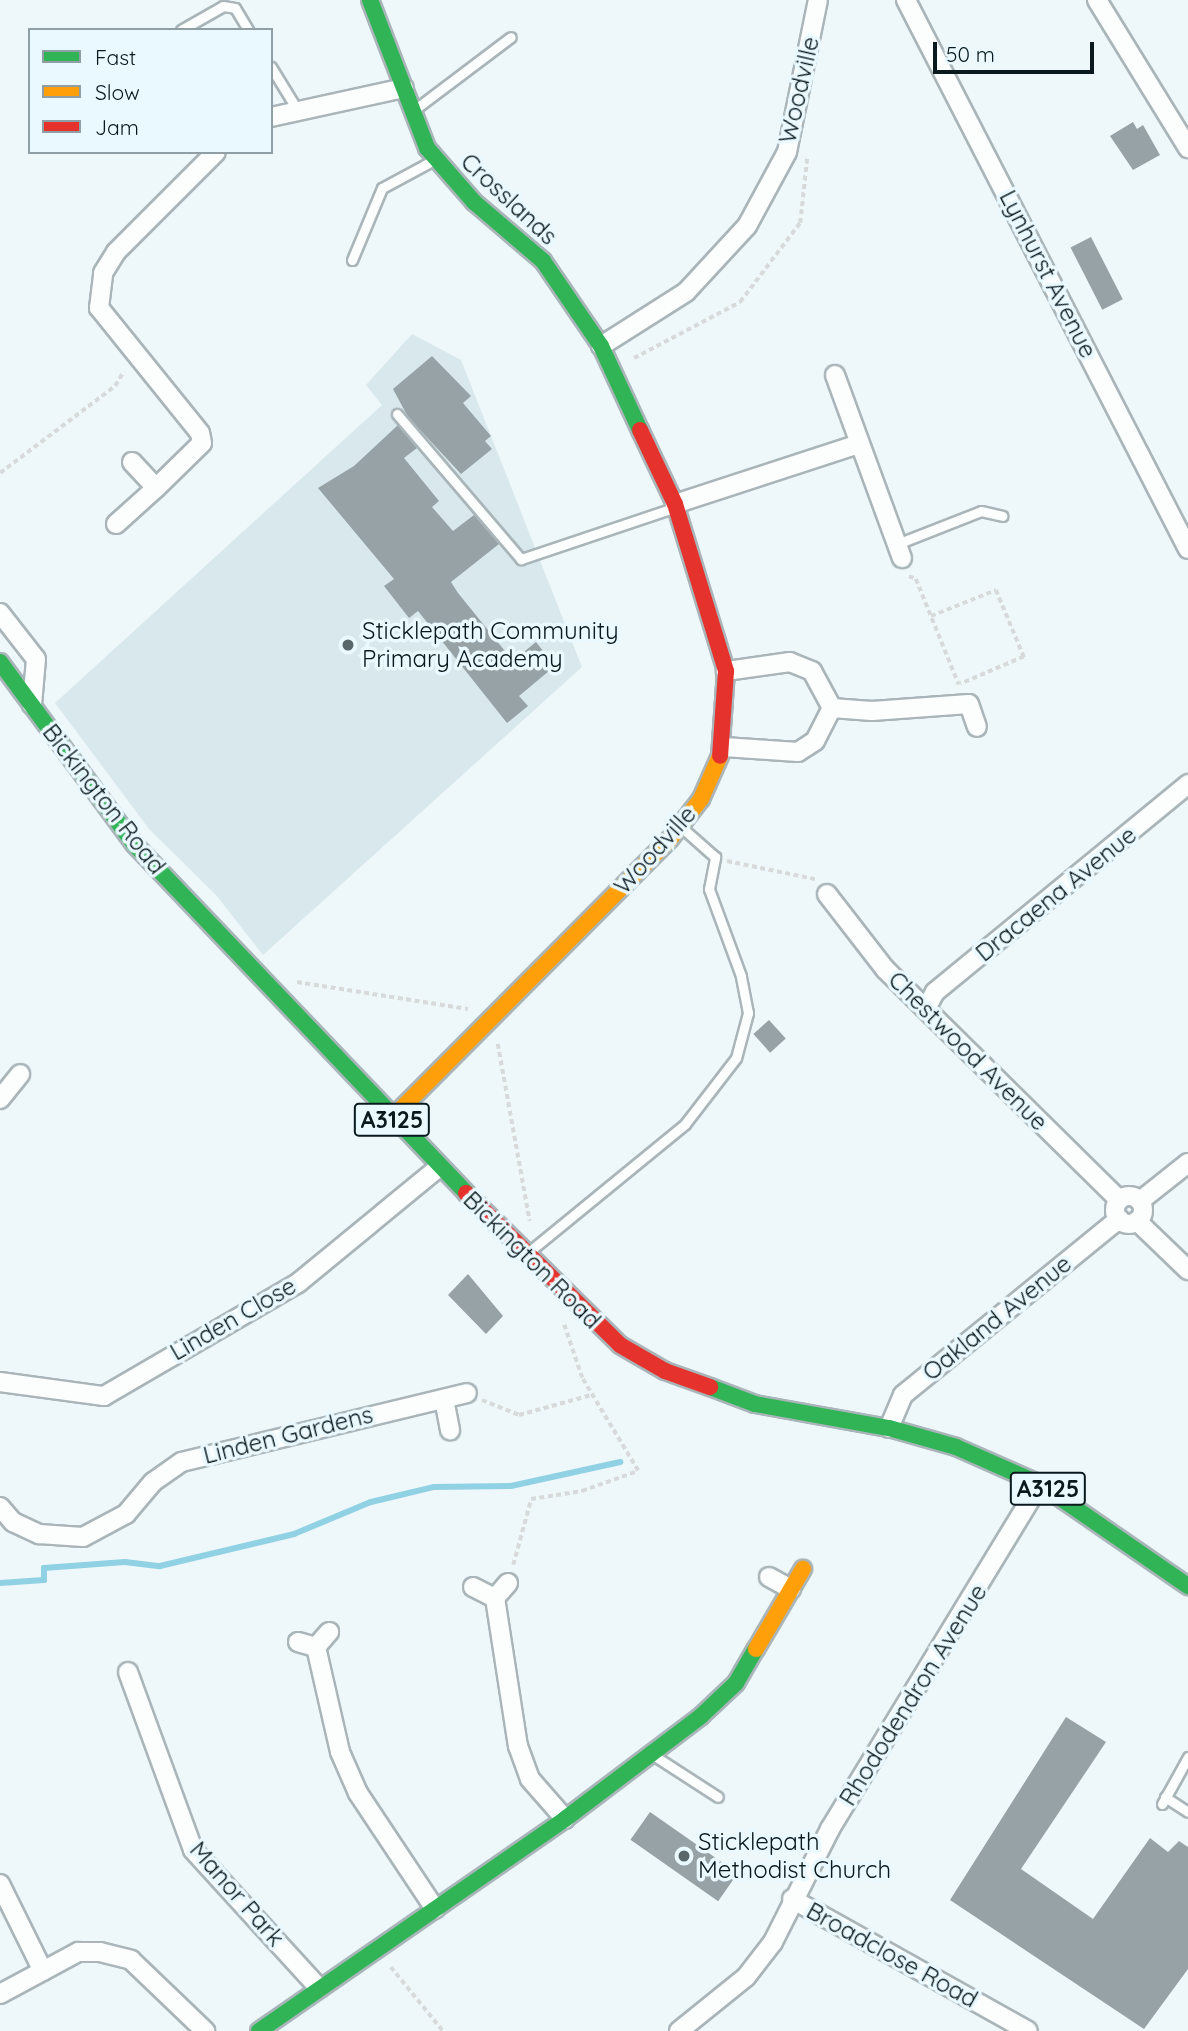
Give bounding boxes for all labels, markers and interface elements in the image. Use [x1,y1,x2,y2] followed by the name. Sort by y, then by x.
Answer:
[28,28,273,154] legend
[936,28,1097,72] scale bar
[773,34,825,146] street label: Woodville
[946,41,995,67] text: 50 m
[95,44,136,70] text: Fast
[95,79,140,105] text: Slow
[95,114,139,140] text: Jam
[455,147,563,251] street label: Crosslands
[993,185,1103,363] street label: Lynhurst Avenue
[362,617,619,673] place label: Sticklepath Community Primary Academy
[340,637,356,653] marker: Sticklepath Community Primary Academy
[36,718,172,880] street label: Bickington Road
[608,800,702,900] street label: Woodville
[970,820,1142,968] street label: Dracaena Avenue
[882,965,1054,1137] street label: Chestwood Avenue
[354,1100,430,1140] road number: A3125
[457,1185,607,1335] street label: Bickington Road
[917,1249,1077,1387] street label: Oakland Avenue
[165,1271,301,1367] street label: Linden Close
[200,1400,376,1470] street label: Linden Gardens
[1010,1470,1086,1508] road number: A3125
[833,1579,993,1811] street label: Rhododendron Avenue
[698,1828,891,1884] place label: Sticklepath Methodist Church
[184,1836,290,1952] street label: Manor Park
[676,1848,692,1864] marker: Sticklepath Methodist Church
[801,1896,983,2014] street label: Broadclose Road

